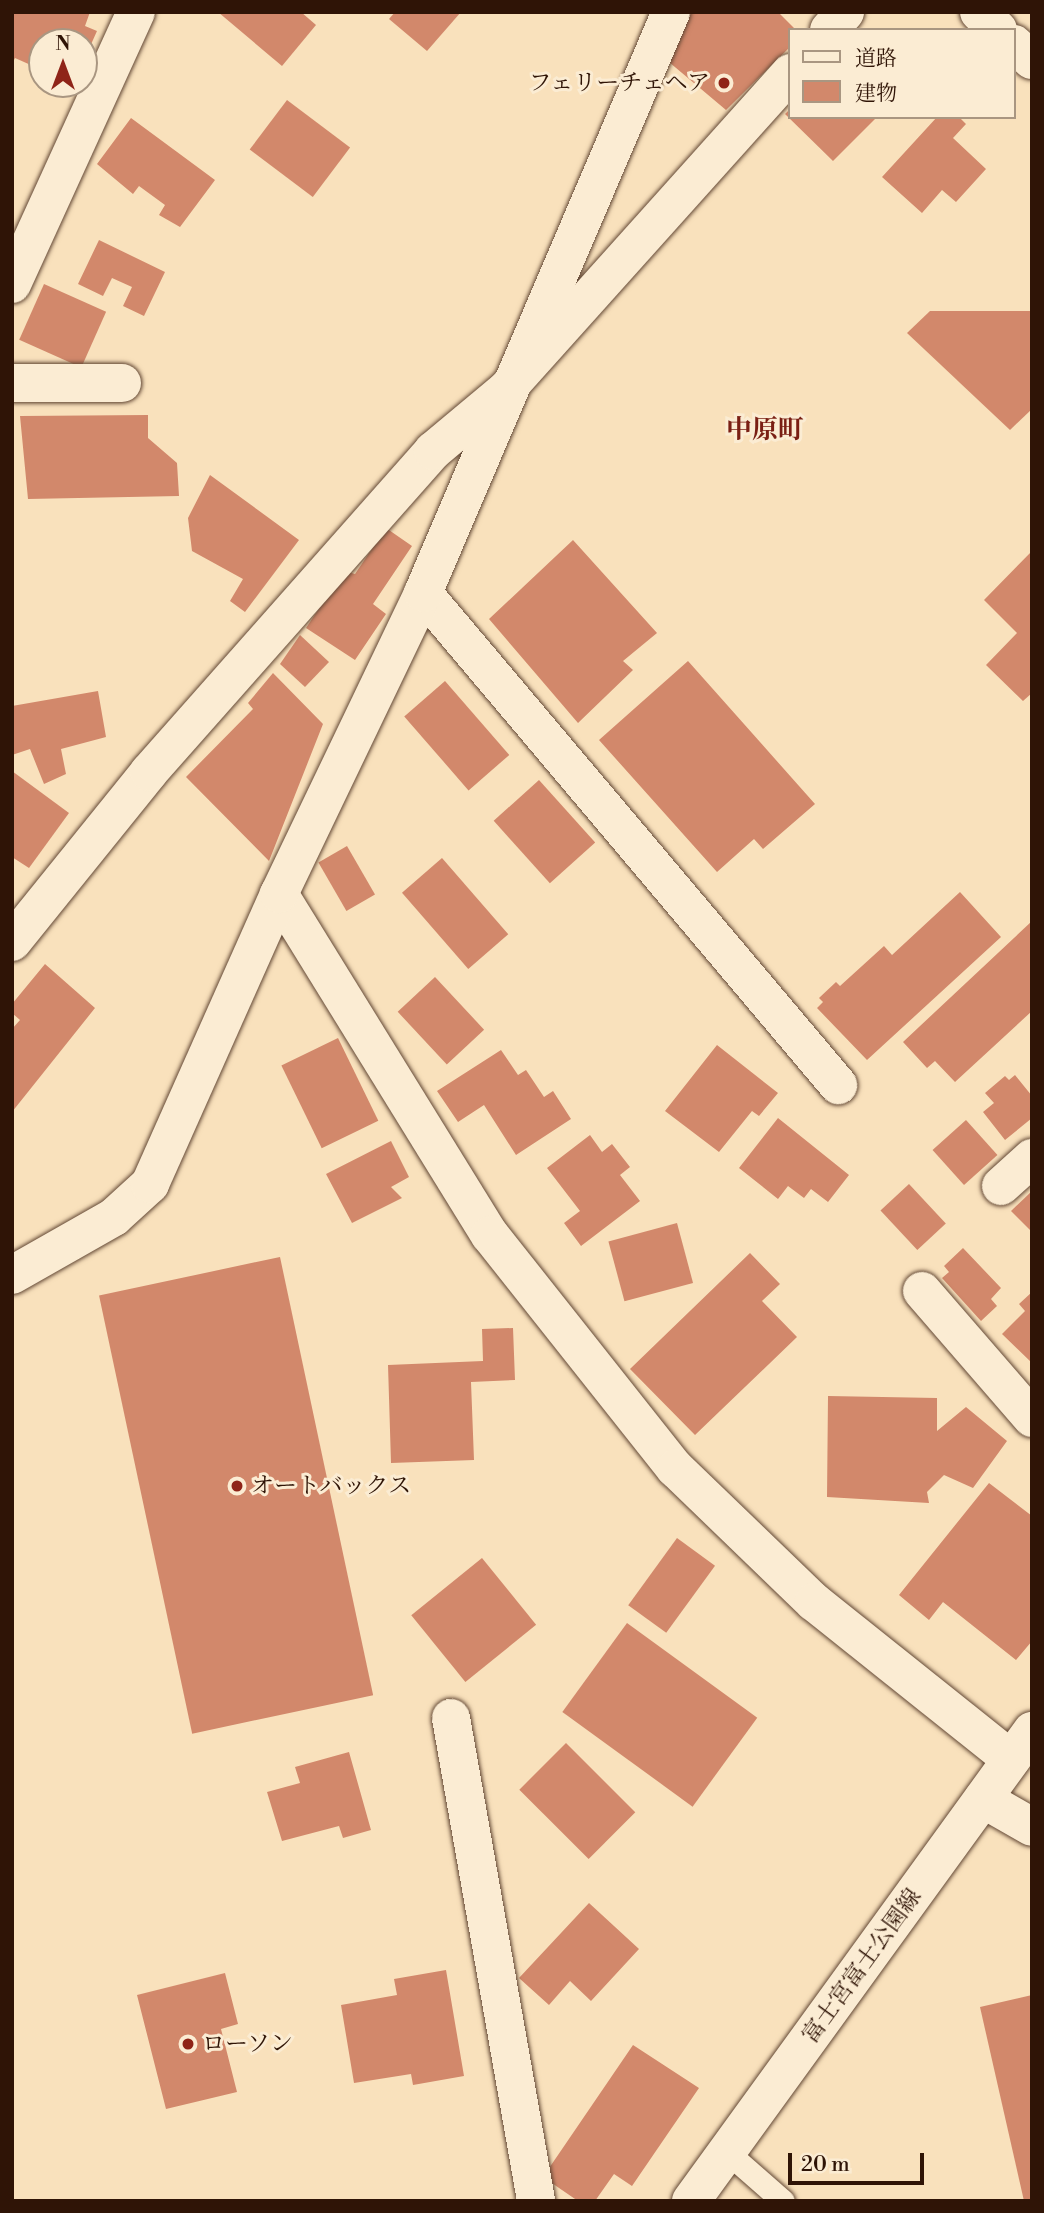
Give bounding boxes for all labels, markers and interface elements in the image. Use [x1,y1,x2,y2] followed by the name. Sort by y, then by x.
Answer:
[28,28,98,98] north arrow
[788,28,1016,119] legend
[55,32,71,56] text: N
[855,46,897,72] text: 道路
[526,69,710,97] place label: フェリーチェヘア
[716,75,732,91] marker: フェリーチェヘア
[855,81,897,107] text: 建物
[726,415,804,447] district label: 中原町
[251,1472,412,1500] place label: オートバックス
[229,1478,245,1494] marker: オートバックス
[797,1883,927,2049] street label: 富士宮富士公園線
[202,2030,294,2058] place label: ローソン
[180,2036,196,2052] marker: ローソン
[792,2140,928,2184] scale bar
[801,2152,850,2178] text: 20 m

